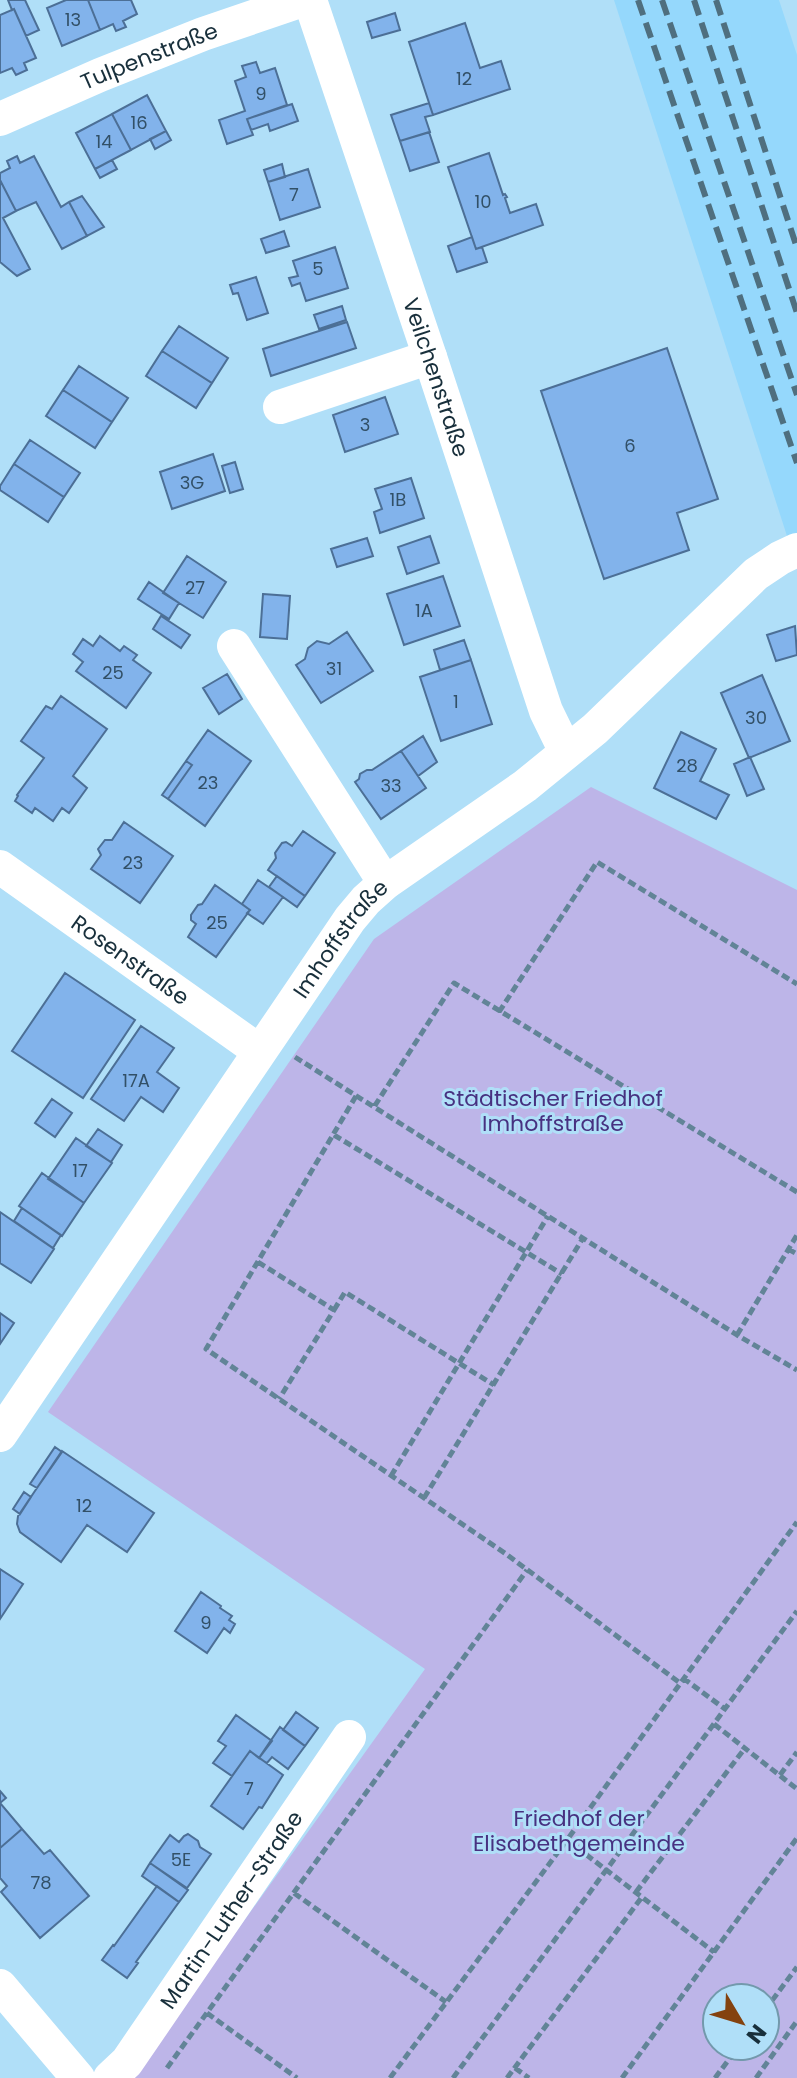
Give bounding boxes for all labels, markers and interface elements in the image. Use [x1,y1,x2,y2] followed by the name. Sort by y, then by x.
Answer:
[65,7,81,32] house number: 13
[76,15,222,97] street label: Tulpenstraße
[456,66,472,91] house number: 12
[255,81,267,106] house number: 9
[130,110,148,135] house number: 16
[95,129,113,154] house number: 14
[289,182,299,207] house number: 7
[474,189,492,214] house number: 10
[312,256,324,281] house number: 5
[396,294,477,461] street label: Veilchenstraße
[360,412,370,437] house number: 3
[624,433,636,458] house number: 6
[180,470,204,495] house number: 3G
[390,487,406,512] house number: 1B
[185,575,205,600] house number: 27
[415,598,433,623] house number: 1A
[326,656,342,681] house number: 31
[102,660,124,685] house number: 25
[453,689,459,714] house number: 1
[745,705,767,730] house number: 30
[676,753,698,778] house number: 28
[198,770,218,795] house number: 23
[380,773,402,798] house number: 33
[123,850,143,875] house number: 23
[285,872,395,1004] street label: Imhoffstraße
[65,907,196,1012] street label: Rosenstraße
[206,910,228,935] house number: 25
[122,1068,150,1093] house number: 17A
[443,1083,663,1139] park label: Städtischer Friedhof Imhoffstraße
[72,1158,88,1183] house number: 17
[76,1493,92,1518] house number: 12
[200,1610,212,1635] house number: 9
[244,1776,254,1801] house number: 7
[473,1803,685,1859] park label: Friedhof der Elisabethgemeinde
[152,1804,310,2015] street label: Martin-Luther-Straße
[171,1847,191,1872] house number: 5E
[30,1870,52,1895] house number: 78
[701,1982,781,2062] north arrow
[739,2018,774,2050] text: N

